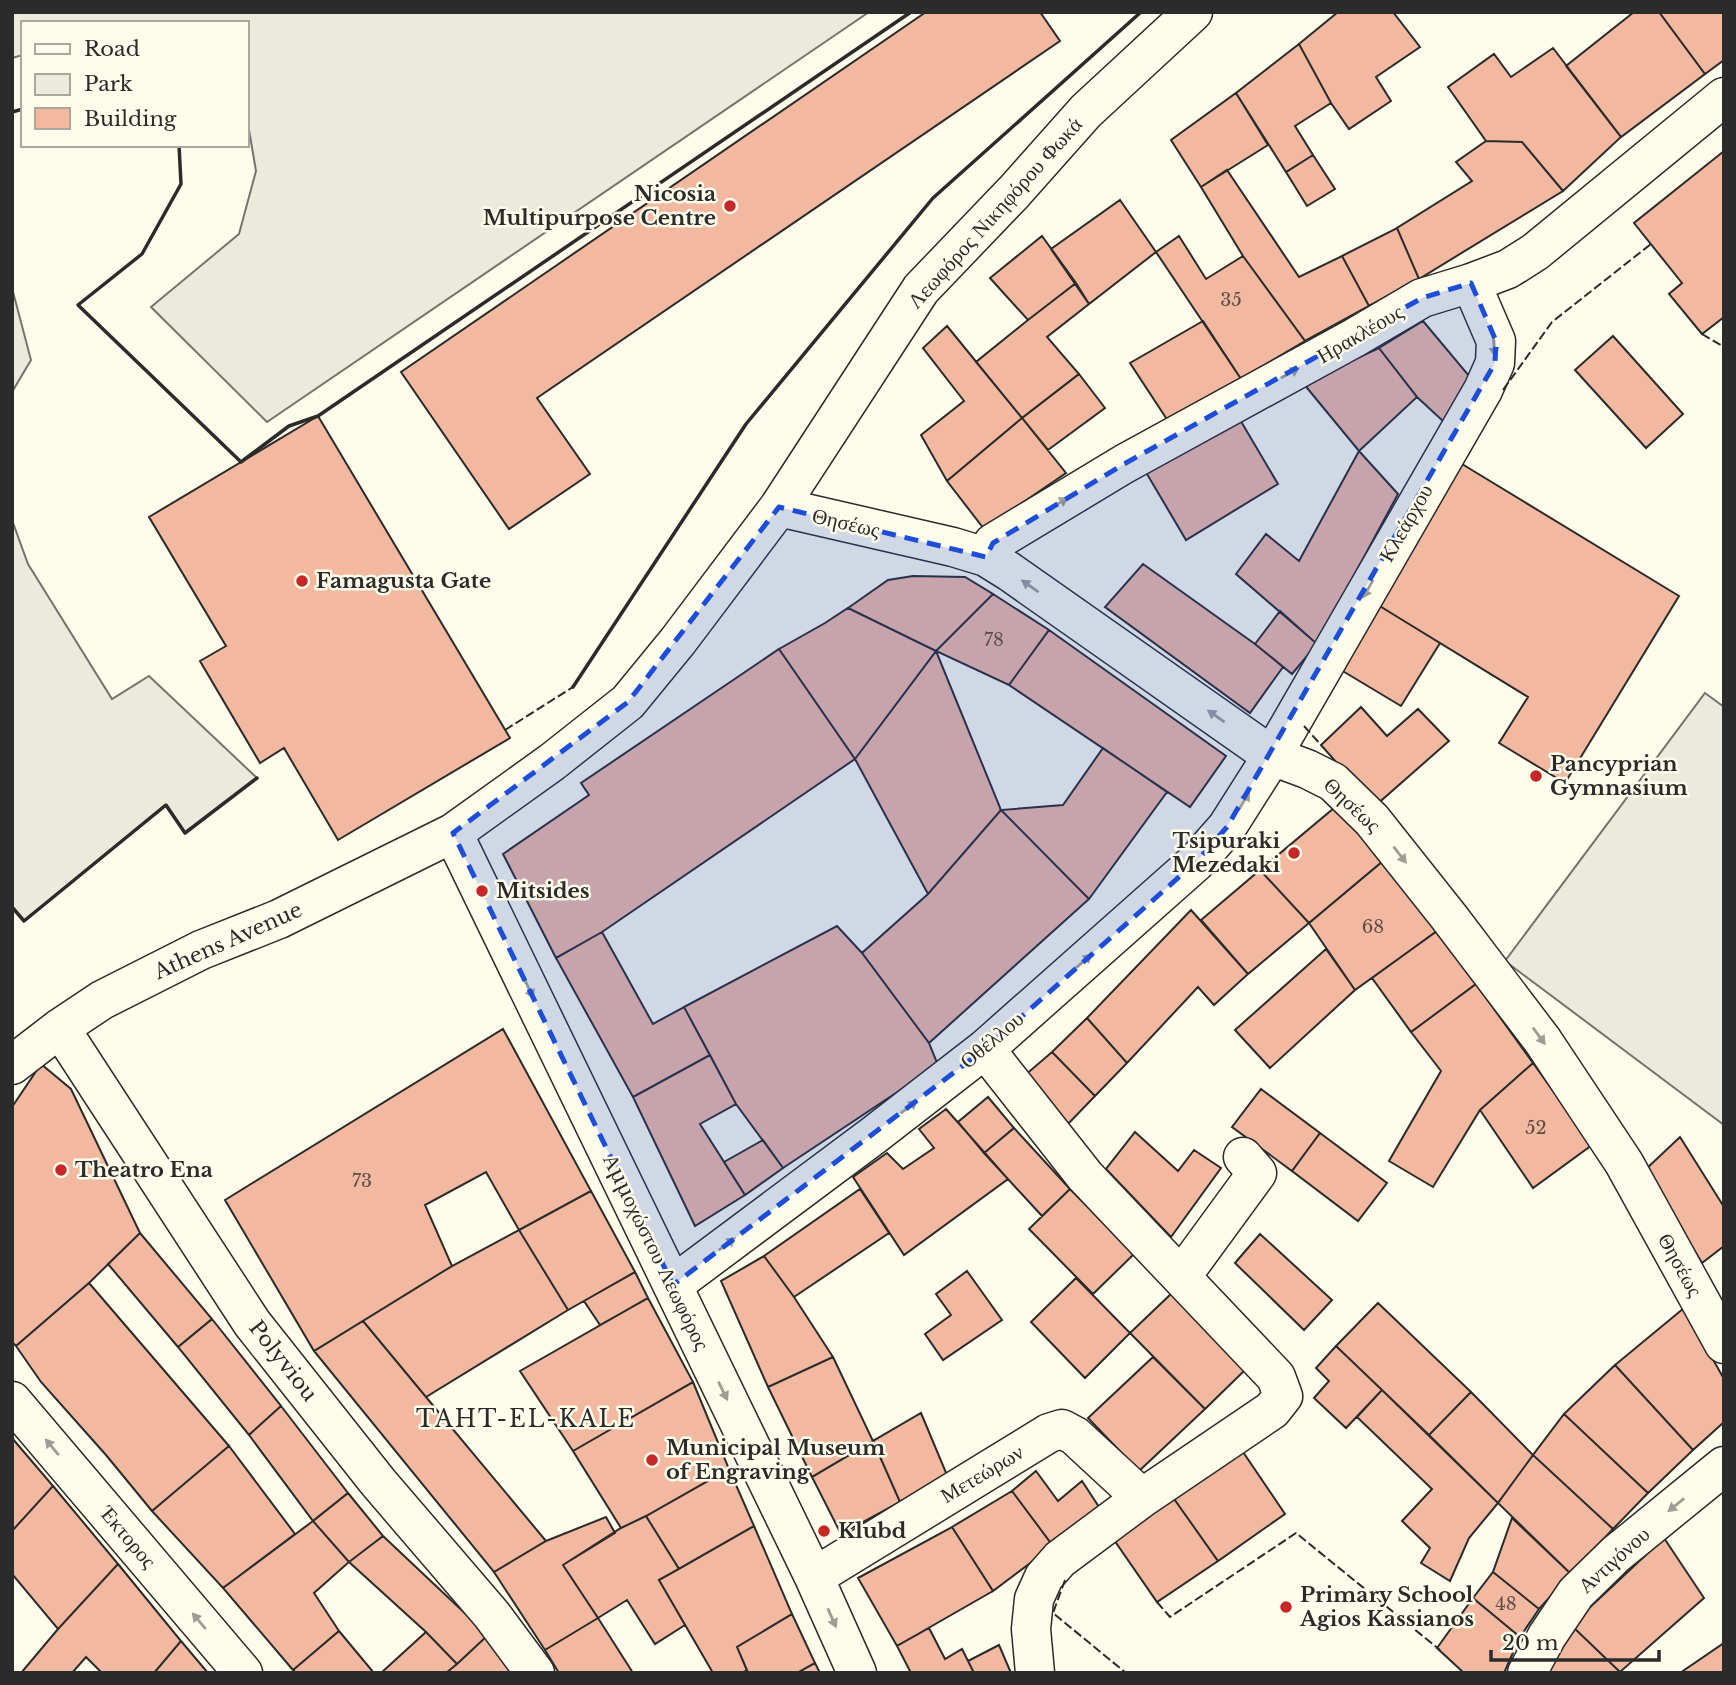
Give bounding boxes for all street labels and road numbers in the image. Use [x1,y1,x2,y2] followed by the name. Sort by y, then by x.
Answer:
[902,112,1088,314] street label: Λεωφόρος Νικηφόρου Φωκά
[1312,299,1408,369] street label: Ηρακλέους
[1373,480,1439,566] street label: Κλεάρχου
[810,503,883,544] street label: Θησέως
[1318,772,1386,838] street label: Θησέως
[149,897,306,986] street label: Athens Avenue
[955,1006,1029,1074] street label: Οθέλλου
[597,1150,715,1355] street label: Αμμοχώστου Λεωφόρος
[1652,1229,1708,1302] street label: Θησέως
[243,1315,323,1407] street label: Polyviou
[936,1439,1028,1509] street label: Μετεώρων
[94,1500,162,1574] street label: Έκτορος
[1573,1521,1655,1599] street label: Αντιγόνου

